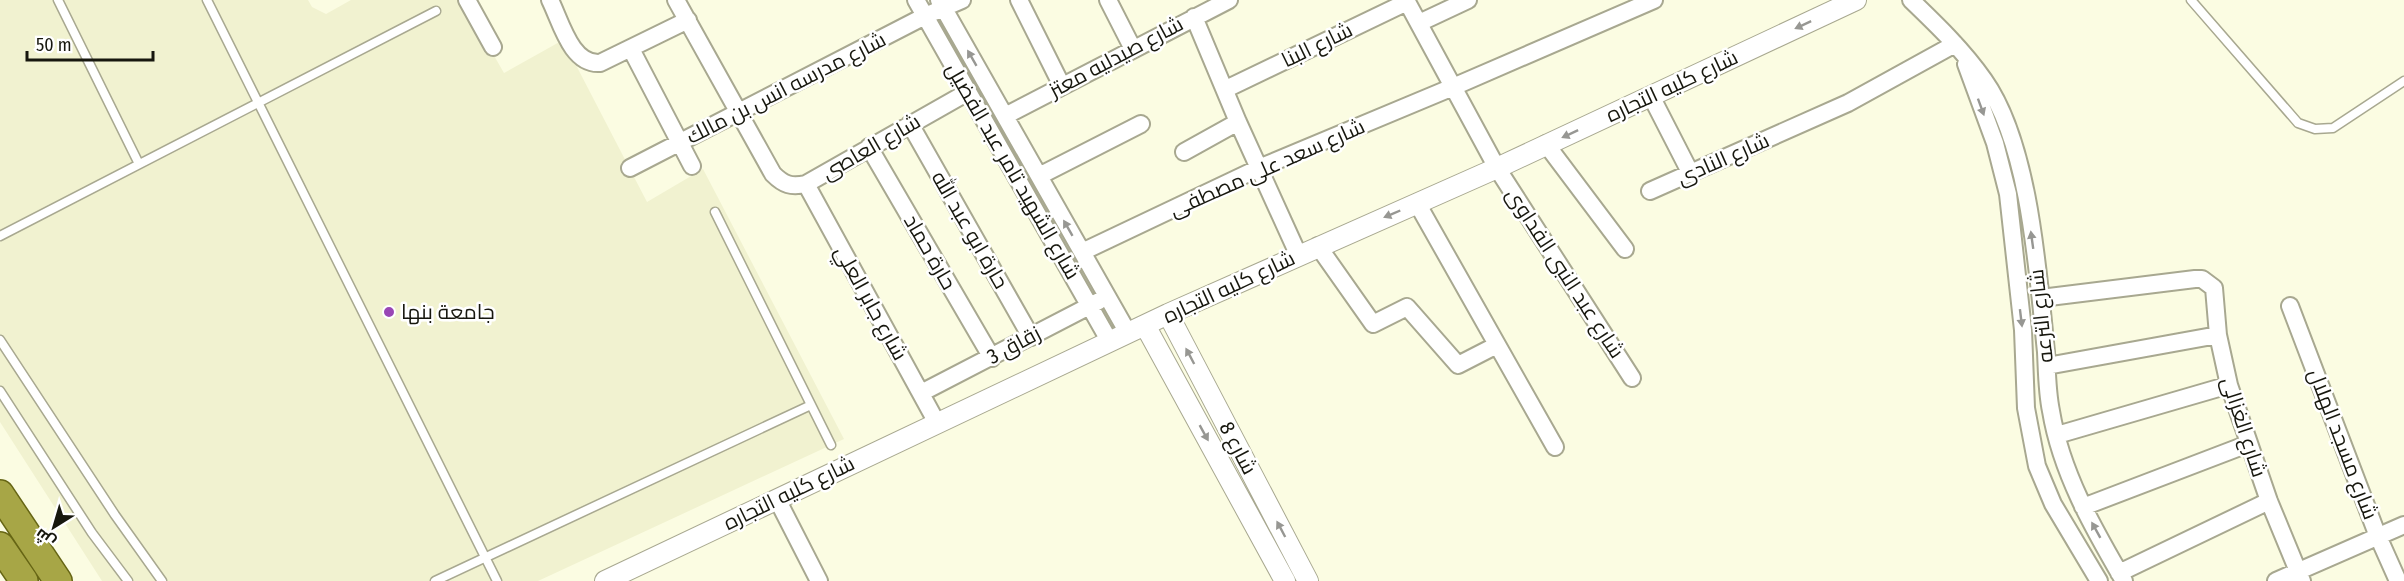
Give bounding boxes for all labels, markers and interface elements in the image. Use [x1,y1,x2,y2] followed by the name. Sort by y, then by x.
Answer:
[1043,11,1188,105] street label: شارع صيدليه معتز
[1277,17,1357,74] street label: شارع البنا
[1795,20,1812,29] one-way arrow
[27,24,153,62] scale bar
[682,26,891,151] street label: شارع مدرسه انس بن مالك
[36,34,72,56] text: 50 m
[1602,44,1743,129] street label: شارع كليه التجاره
[966,50,977,66] one-way arrow
[939,58,1086,285] street label: شارع الشهيد تامر عبد الفضيل
[1976,98,1986,116] one-way arrow
[817,108,926,187] street label: شارع العاصى
[1165,113,1369,224] street label: شارع سعد على مصطفى
[1673,127,1774,192] street label: شارع النادى
[1561,129,1578,138] one-way arrow
[926,166,1015,293] street label: حارة ابو عبد الله
[1499,183,1630,364] street label: شارع عبد النبى الفداوى
[1383,209,1400,218] one-way arrow
[898,210,962,294] street label: حارة حماد
[1063,219,1073,236] one-way arrow
[2027,230,2036,249] one-way arrow
[826,241,913,366] street label: شارع جابر العلي
[1159,245,1300,330] street label: شارع كليه التجاره
[2023,268,2060,364] street label: شارع الترعه
[401,299,495,325] place label: جامعة بنها
[382,305,396,319] marker: جامعة بنها
[2017,308,2026,327] one-way arrow
[983,320,1045,370] street label: زقاق 3
[1185,348,1195,365] one-way arrow
[2301,365,2384,523] street label: شارع مسجد الهلال
[2215,374,2272,481] street label: شارع الغزالى
[1212,417,1263,479] street label: شارع 8
[1199,425,1209,442] one-way arrow
[719,450,859,537] street label: شارع كليه التجاره
[24,497,84,557] north arrow
[1276,520,1286,538] one-way arrow
[2091,521,2101,538] one-way arrow
[31,525,59,552] text: ش

